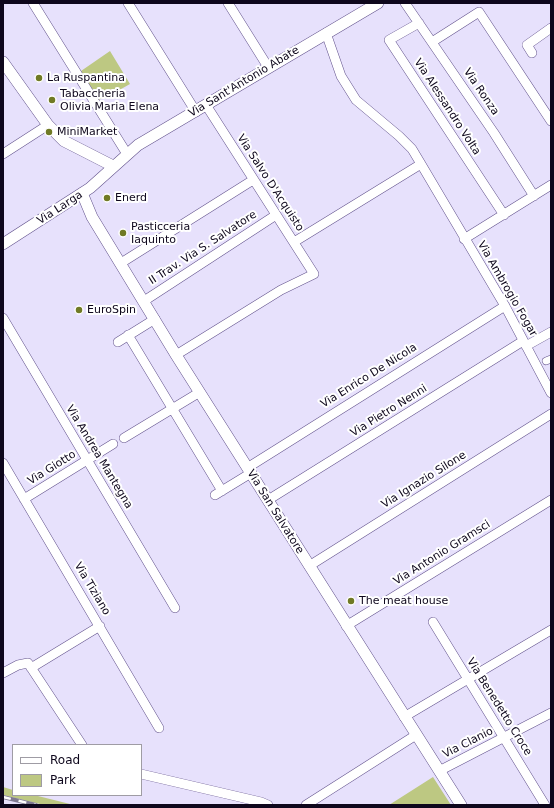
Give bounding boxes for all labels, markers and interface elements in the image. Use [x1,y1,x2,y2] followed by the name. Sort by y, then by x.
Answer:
[186,44,302,120] street label: Via Sant'Antonio Abate
[411,56,483,158] street label: Via Alessandro Volta
[460,66,502,118] street label: Via Ronza
[47,71,125,85] place label: La Ruspantina
[34,73,44,83] marker: La Ruspantina
[60,87,159,113] place label: Tabaccheria Olivia Maria Elena
[47,95,57,105] marker: Tabaccheria Olivia Maria Elena
[57,125,117,139] place label: MiniMarket
[44,127,54,137] marker: MiniMarket
[234,132,306,234] street label: Via Salvo D'Acquisto
[35,188,85,228] street label: Via Larga
[115,191,147,205] place label: Enerd
[102,193,112,203] marker: Enerd
[147,208,259,288] street label: II Trav. Via S. Salvatore
[131,220,190,246] place label: Pasticceria Iaquinto
[118,228,128,238] marker: Pasticceria Iaquinto
[474,239,540,339] street label: Via Ambrogio Fogar
[87,303,136,317] place label: EuroSpin
[74,305,84,315] marker: EuroSpin
[318,341,420,411] street label: Via Enrico De Nicola
[348,382,430,440] street label: Via Pietro Nenni
[63,403,135,511] street label: Via Andrea Mantegna
[26,448,78,488] street label: Via Giotto
[379,449,469,511] street label: Via Ignazio Silone
[244,467,306,557] street label: Via San Salvatore
[391,518,493,588] street label: Via Antonio Gramsci
[71,560,113,618] street label: Via Tiziano
[359,594,448,608] place label: The meat house
[346,596,356,606] marker: The meat house
[464,656,534,758] street label: Via Benedetto Croce
[441,725,495,761] street label: Via Clanio
[12,744,142,796] legend
[50,753,80,767] text: Road
[50,773,76,787] text: Park

